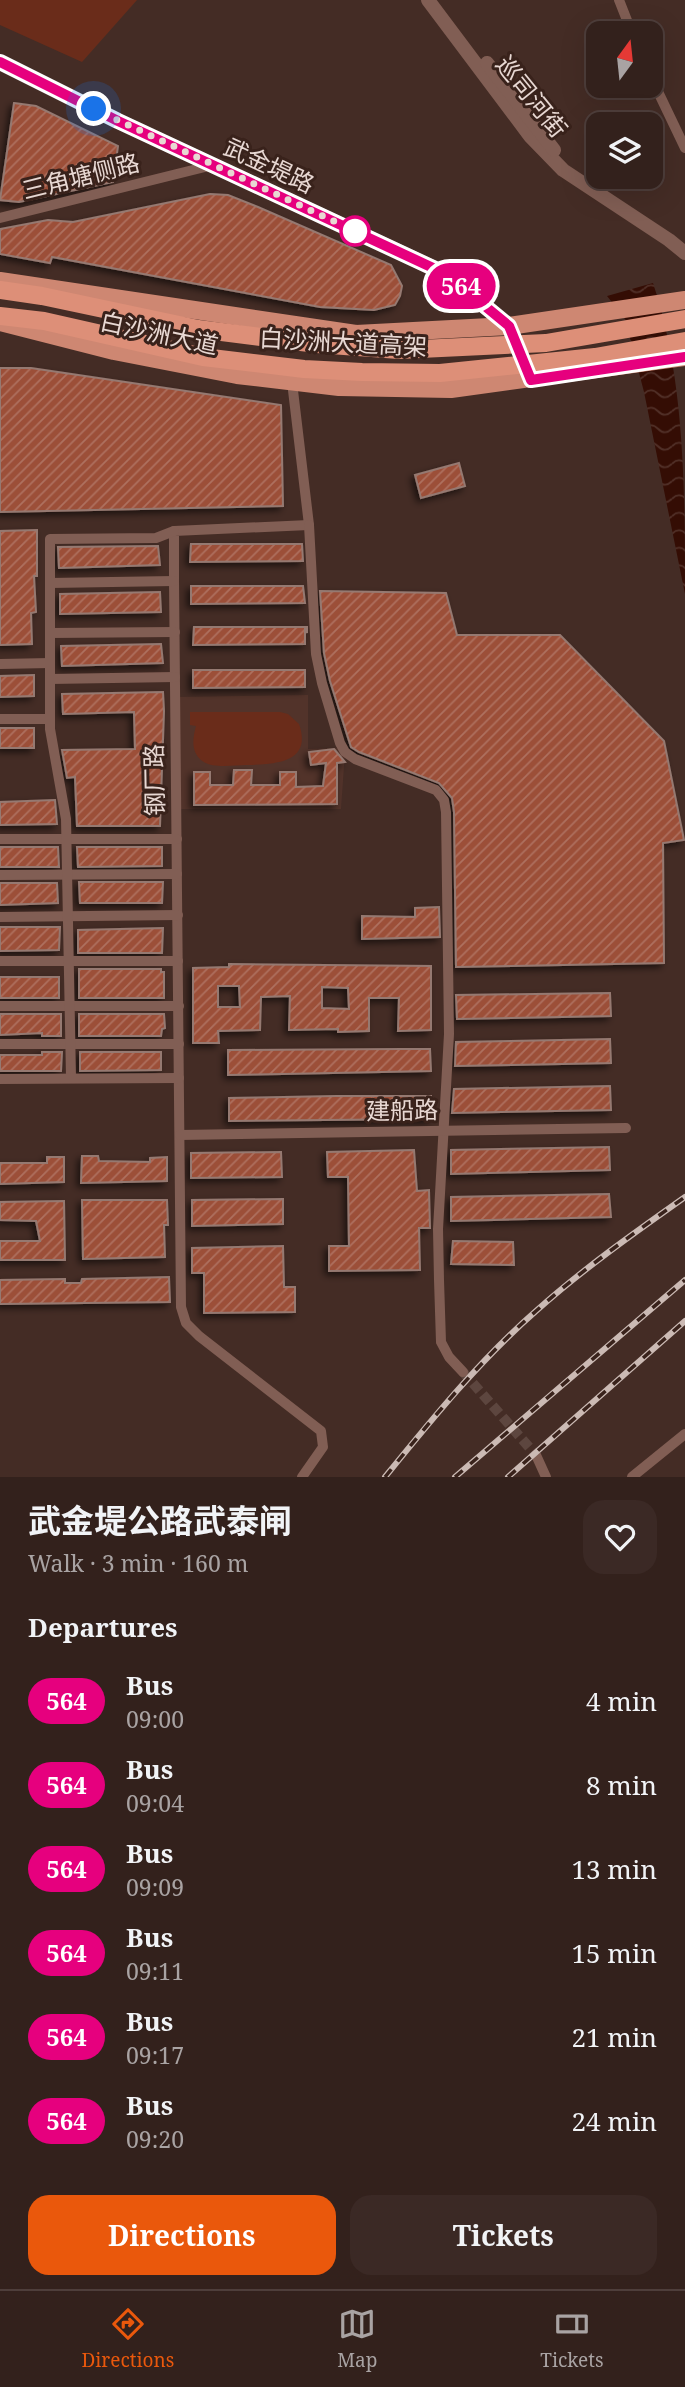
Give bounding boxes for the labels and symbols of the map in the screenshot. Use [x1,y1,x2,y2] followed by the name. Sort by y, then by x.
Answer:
[586,21,663,98] north arrow
[489,48,575,144] street label: 巡司河街
[76,91,111,126] your location
[219,129,320,200] street label: 武金堤路
[18,145,143,206] street label: 三角塘侧路
[340,216,370,246] unlabelled marker
[421,263,501,309] line badge: 564
[97,304,221,361] street label: 白沙洲大道
[258,321,428,362] street label: 白沙洲大道高架
[136,744,171,816] street label: 钢厂路
[366,1092,438,1127] street label: 建船路

